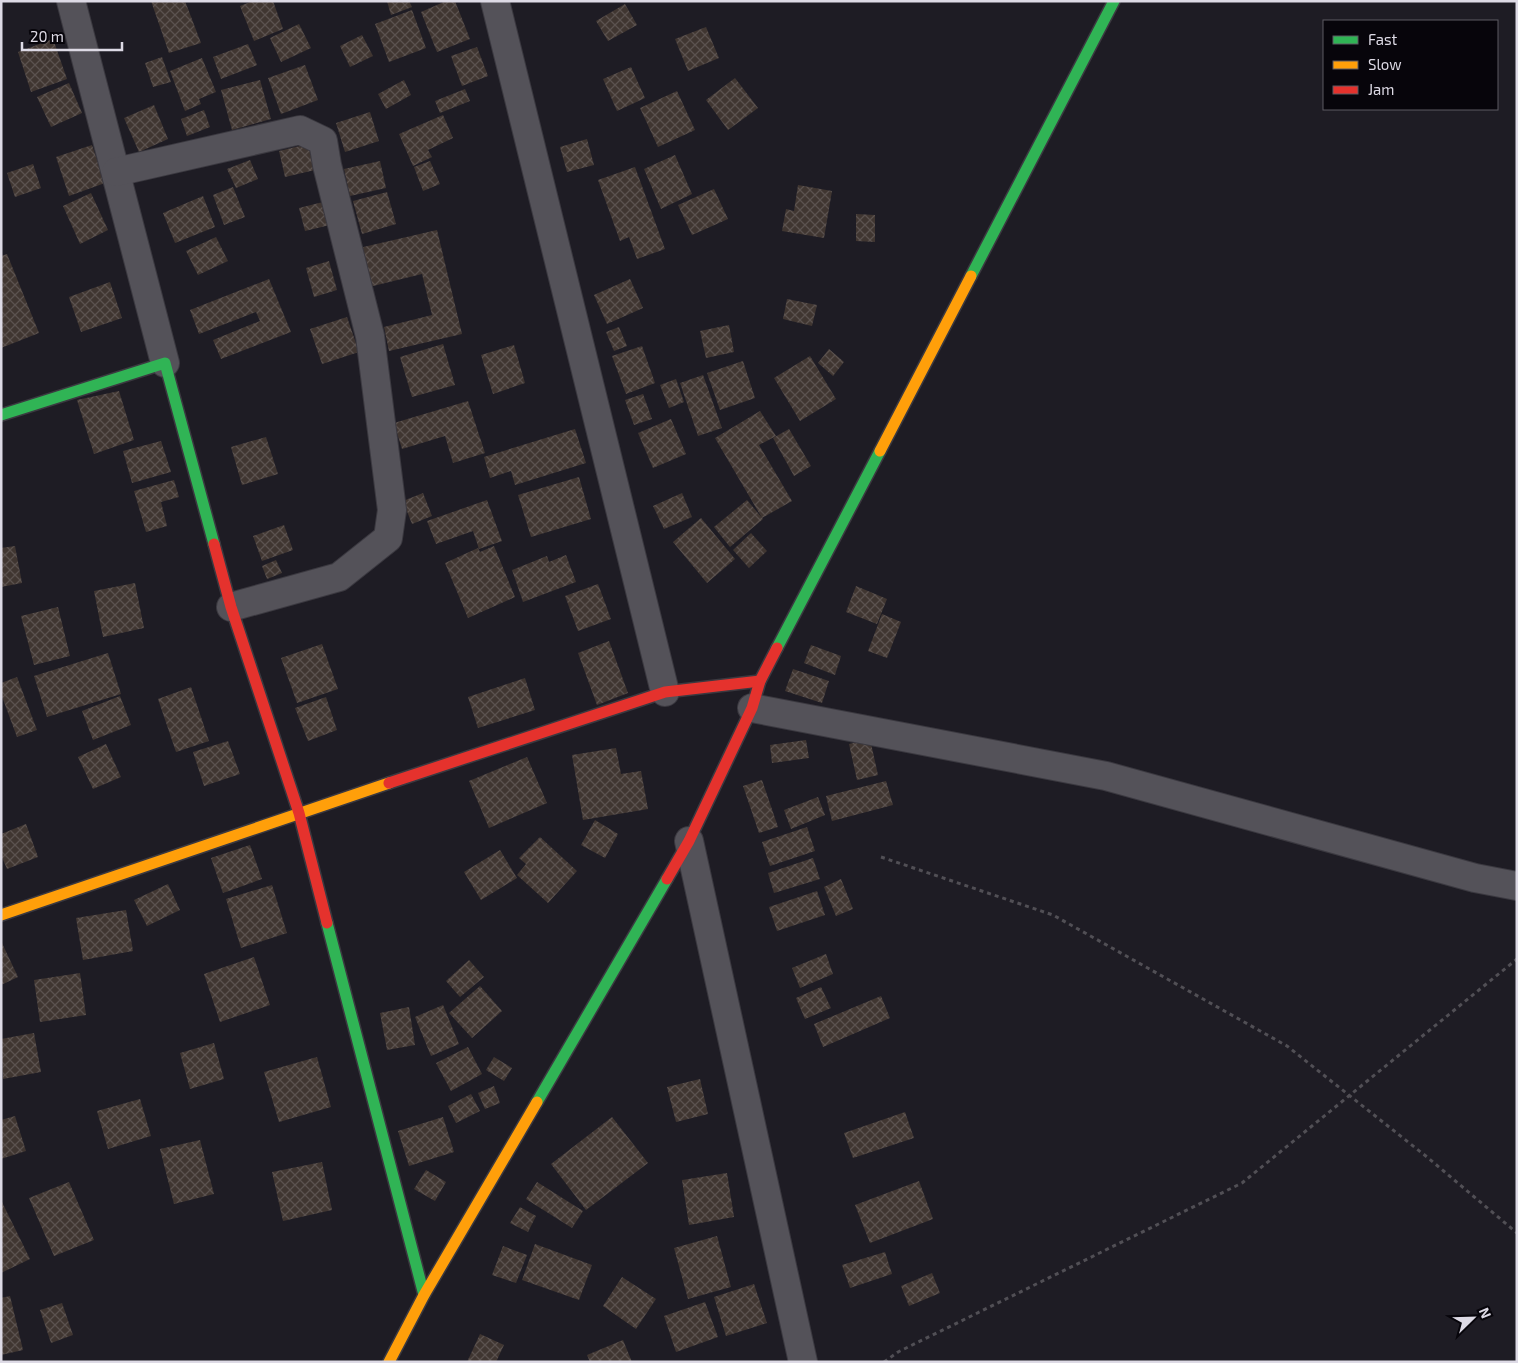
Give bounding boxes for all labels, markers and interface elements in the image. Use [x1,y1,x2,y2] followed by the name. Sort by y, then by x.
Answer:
[22,20,122,52] scale bar
[1323,20,1498,110] legend
[30,27,64,45] text: 20 m
[1368,30,1398,48] text: Fast
[1368,55,1402,73] text: Slow
[1368,80,1394,98] text: Jam
[1448,1293,1498,1343] north arrow
[1476,1305,1495,1321] text: N

